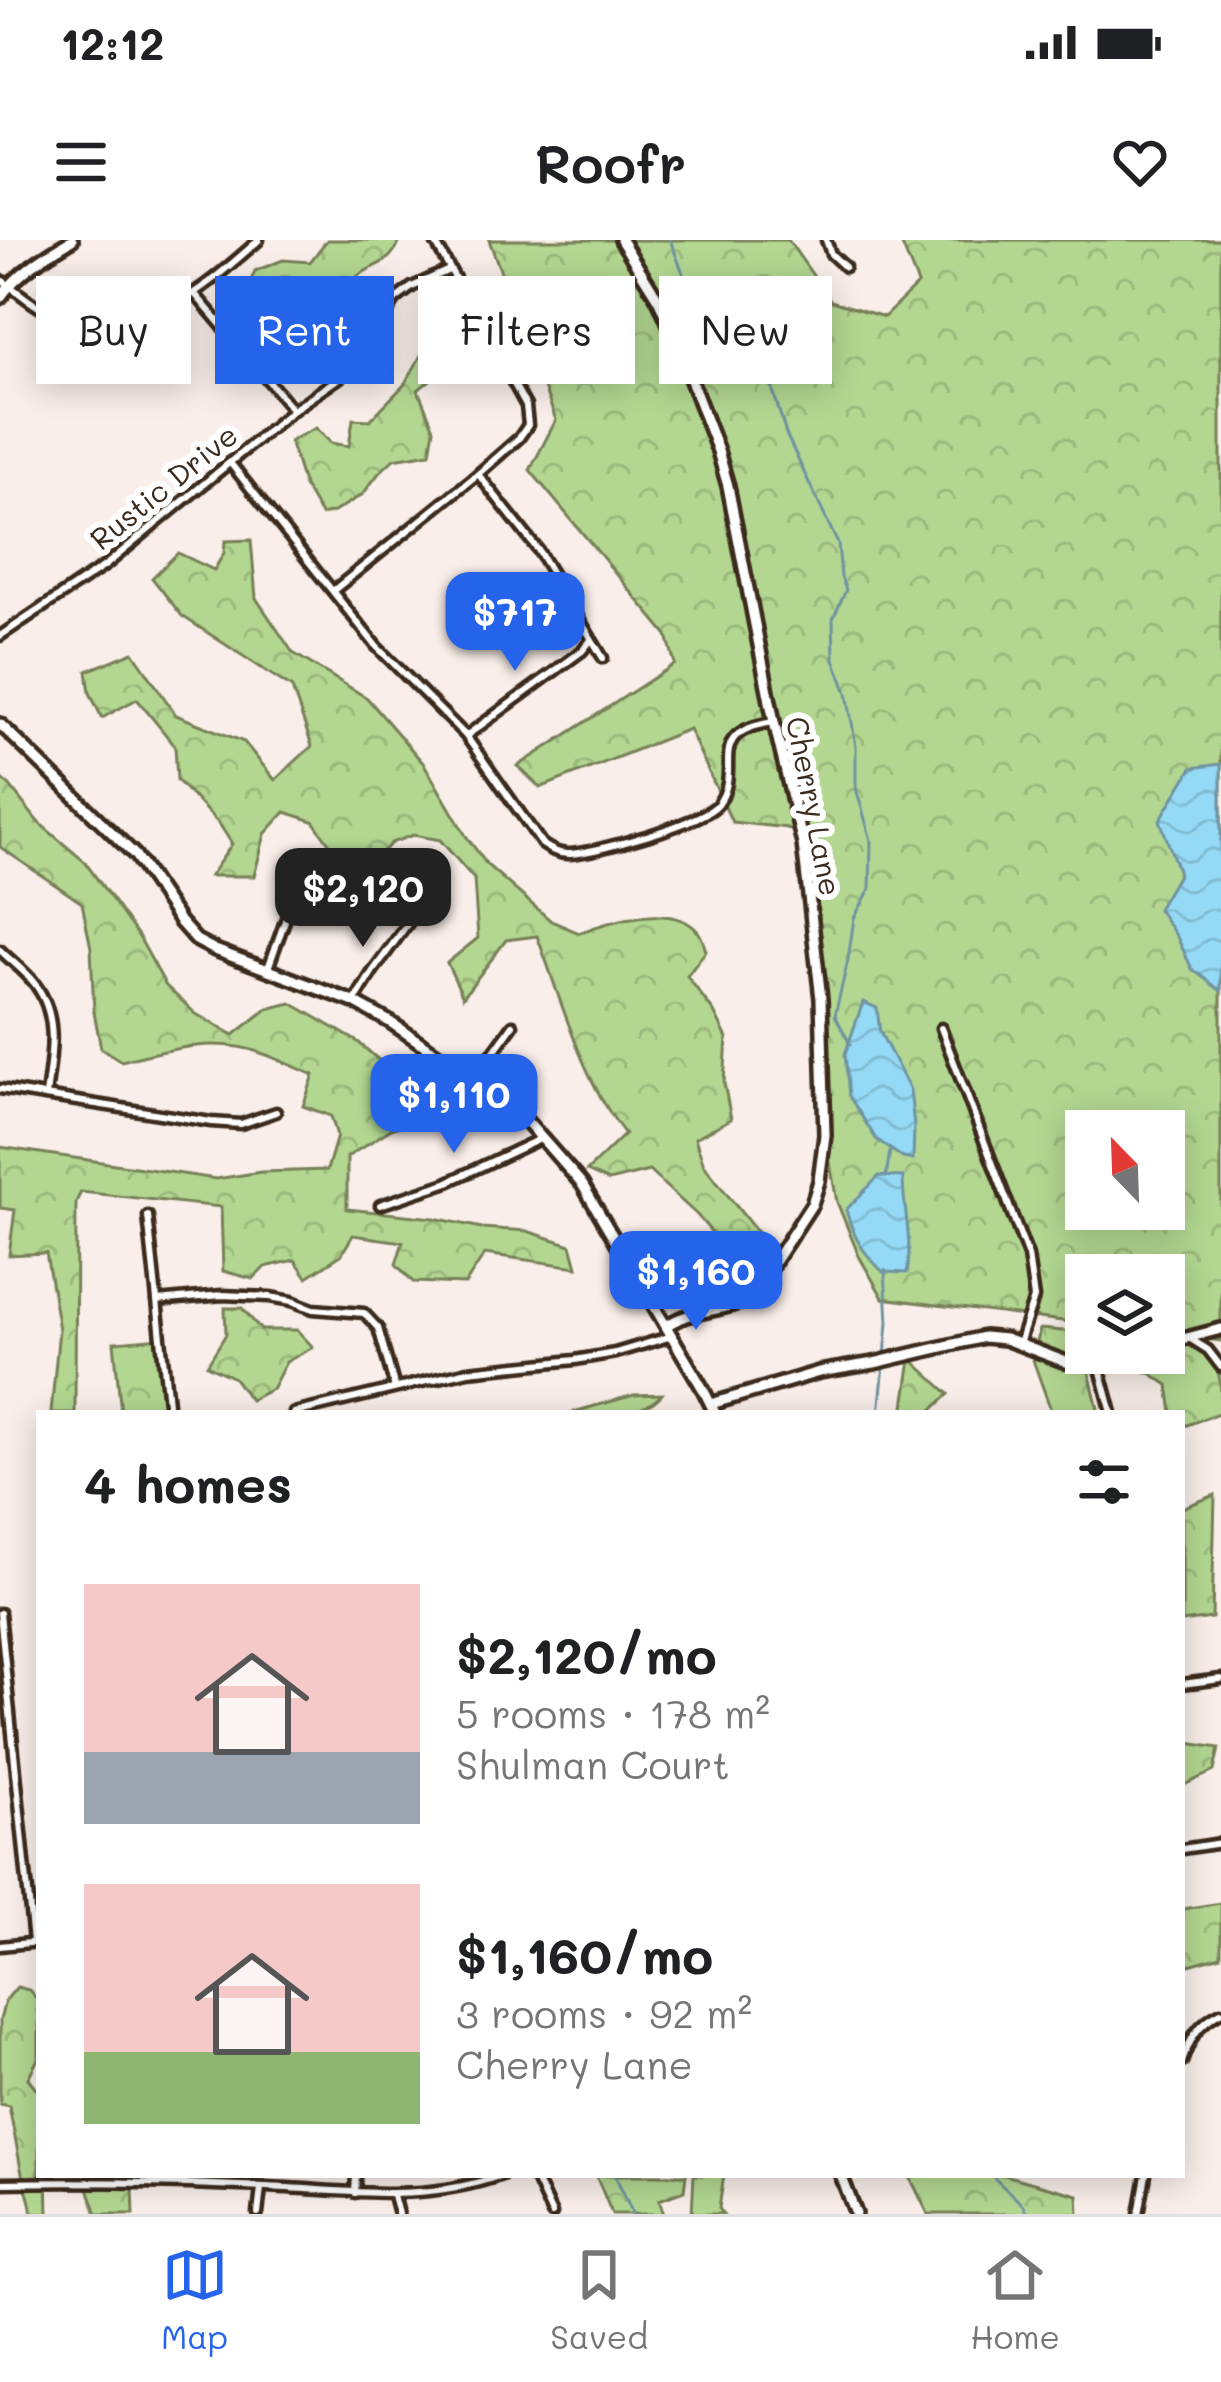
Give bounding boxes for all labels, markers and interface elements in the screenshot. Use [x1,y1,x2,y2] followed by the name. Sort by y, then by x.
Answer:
[60,13,164,71] text: 12:12
[535,127,686,198] text: Roofr
[48,129,114,195] icon: menu
[1107,129,1173,195] icon: heart
[36,276,191,384] chip: Buy
[215,276,394,384] chip: Rent
[418,276,635,384] chip: Filters
[659,276,832,384] chip: New
[81,414,245,558] street label: Rustic Drive
[444,572,586,674] pin: $717
[473,585,557,636] text: $717
[778,713,852,899] street label: Cherry Lane
[265,848,461,950] pin: $2,120
[302,861,424,912] text: $2,120
[356,1054,552,1156] pin: $1,110
[398,1067,510,1118] text: $1,110
[1065,1110,1185,1230] north arrow
[1065,1110,1185,1374] map controls
[598,1231,794,1333] pin: $1,160
[636,1244,756,1295] text: $1,160
[1065,1254,1185,1374] button: layers
[84,1449,292,1516] text: 4 homes
[1071,1449,1137,1515] icon: filters
[456,1620,717,1687] text: $2,120/mo
[180,1632,324,1776] icon: home
[456,1687,770,1738] text: 5 rooms · 178 m²
[456,1738,730,1789] text: Shulman Court
[456,1920,713,1987] text: $1,160/mo
[180,1932,324,2076] icon: home
[456,1987,752,2038] text: 3 rooms · 92 m²
[456,2038,693,2089] text: Cherry Lane
[161,2242,228,2357] tab: Map
[550,2242,648,2357] tab: Saved
[970,2242,1060,2357] tab: Home

